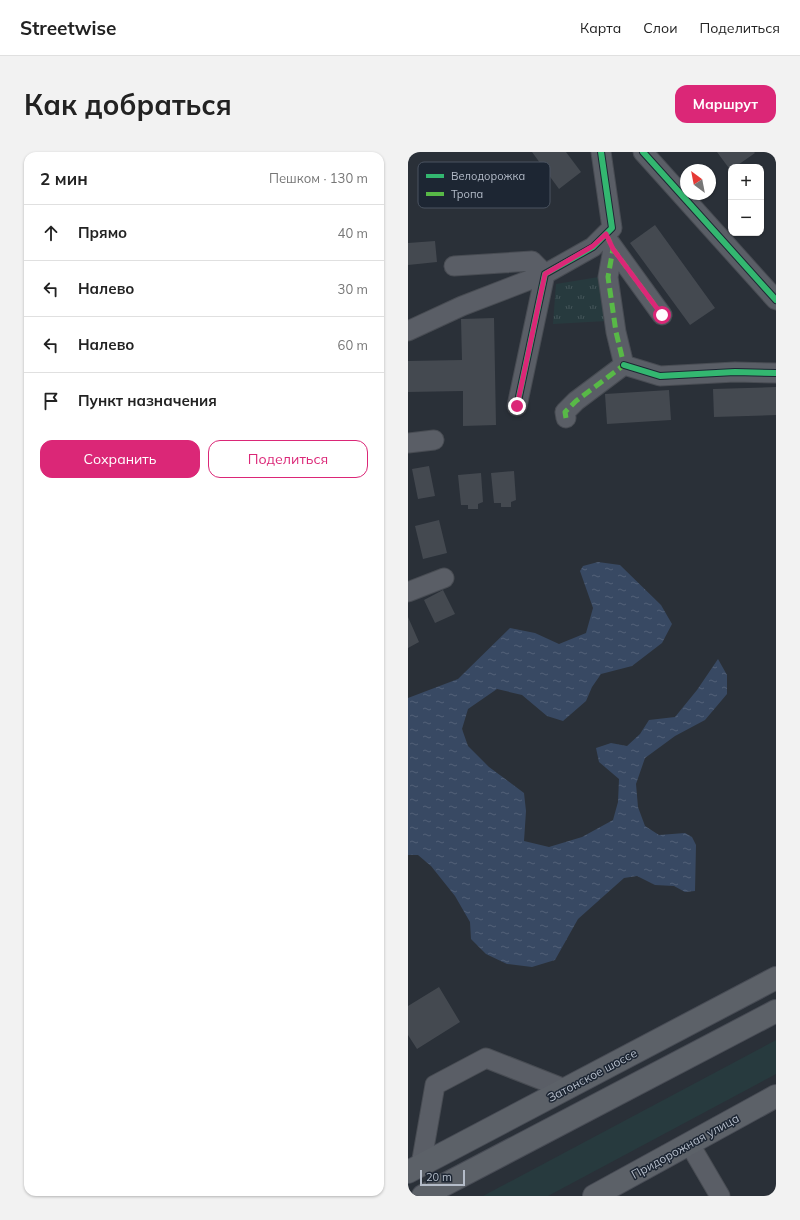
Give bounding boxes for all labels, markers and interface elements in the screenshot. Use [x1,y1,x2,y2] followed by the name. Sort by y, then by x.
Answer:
[20,16,116,40] text: Streetwise
[580,19,621,37] text: Карта
[643,19,678,37] text: Слои
[700,19,780,37] text: Поделиться
[675,85,776,123] button: Маршрут
[24,87,232,122] text: Как добраться
[418,162,550,208] legend
[680,164,716,200] north arrow
[728,164,764,236] map controls
[728,164,764,200] button: +
[40,168,88,189] text: 2 мин
[451,169,525,183] text: Велодорожка
[269,170,368,186] text: Пешком · 130 m
[451,187,483,201] text: Тропа
[728,200,764,236] button: −
[40,222,62,244] icon: ahead
[78,223,127,242] text: Прямо
[338,225,368,241] text: 40 m
[40,278,62,300] icon: left
[78,279,134,298] text: Налево
[338,281,368,297] text: 30 m
[653,306,671,324] route start
[40,334,62,356] icon: left
[78,335,134,354] text: Налево
[338,337,368,353] text: 60 m
[40,390,62,412] icon: arrive
[78,391,217,410] text: Пункт назначения
[508,397,526,415] route end
[40,440,200,478] button: Сохранить
[208,440,368,478] button: Поделиться
[545,1045,640,1105] street label: Затонское шоссе
[628,1110,742,1182] street label: Придорожная улица
[420,1168,465,1187] scale bar
[426,1170,452,1184] text: 20 m

